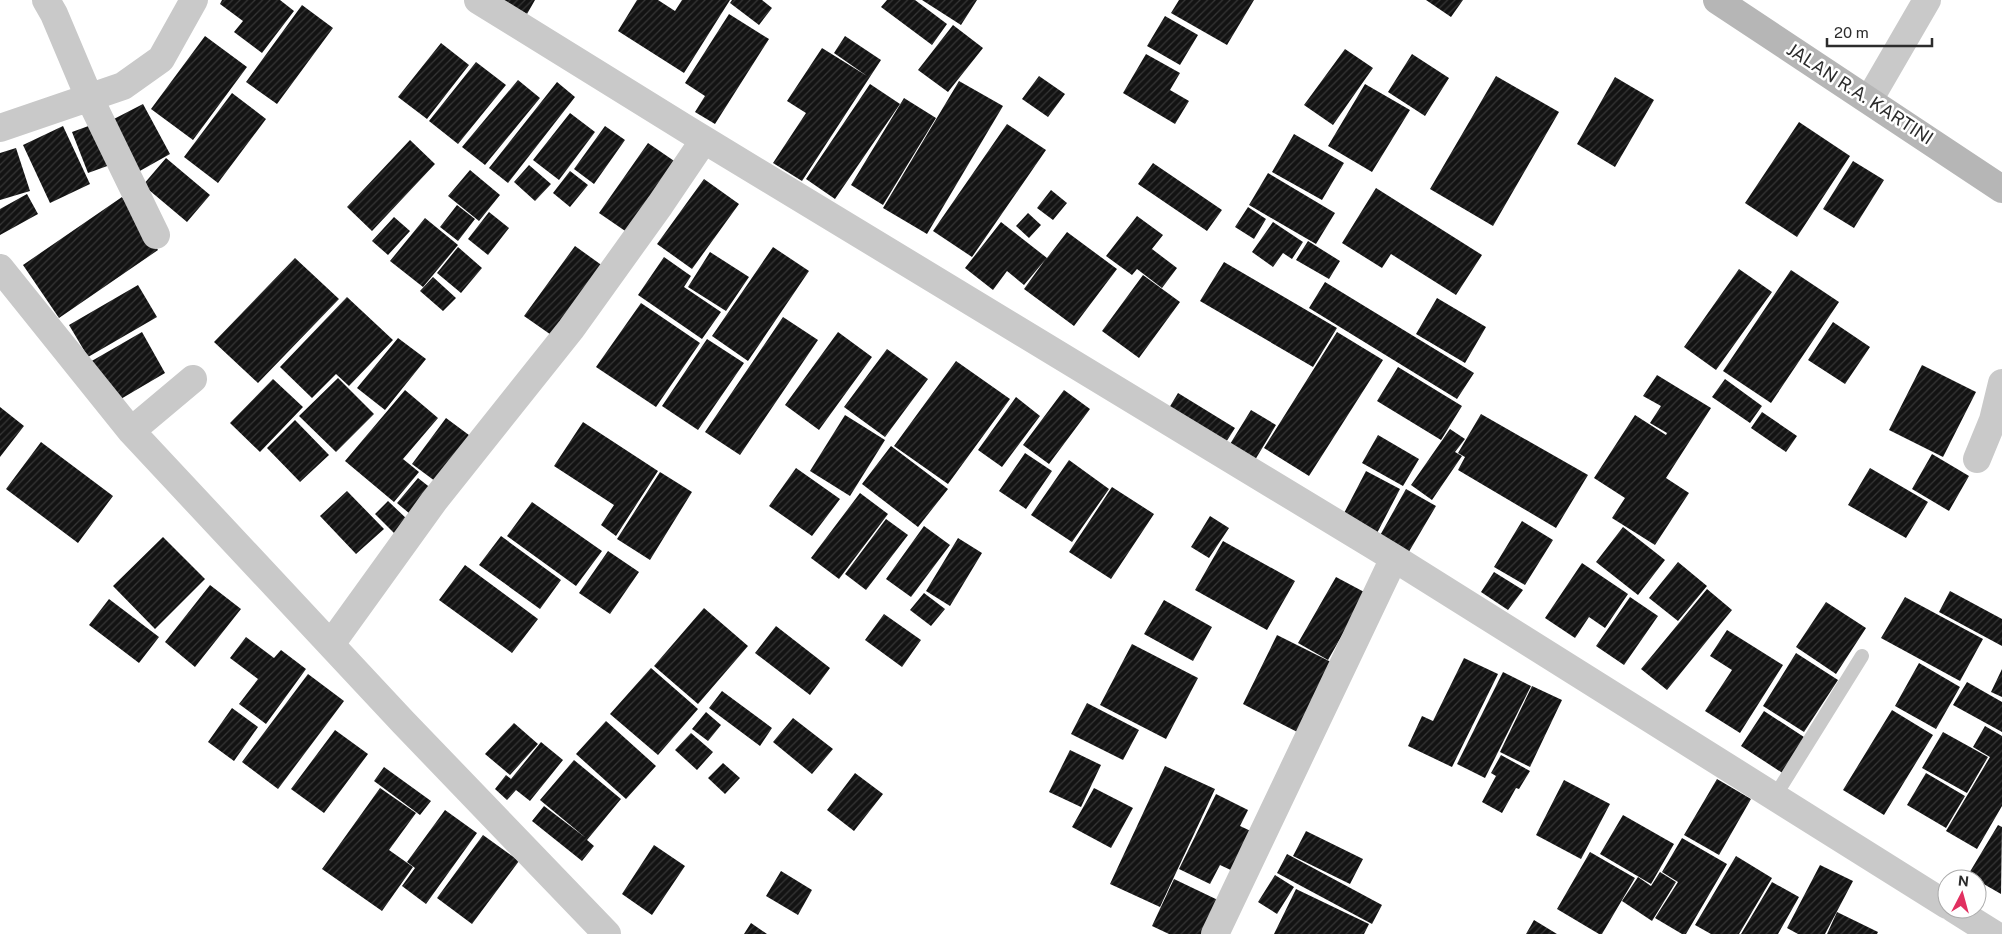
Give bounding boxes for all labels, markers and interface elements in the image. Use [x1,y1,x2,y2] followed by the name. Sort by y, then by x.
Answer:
[1827,15,1932,47] scale bar
[1834,24,1869,41] text: 20 m
[1783,38,1937,149] street label: JALAN R.A. KARTINI
[1937,869,1987,919] north arrow
[1957,873,1970,890] text: N

